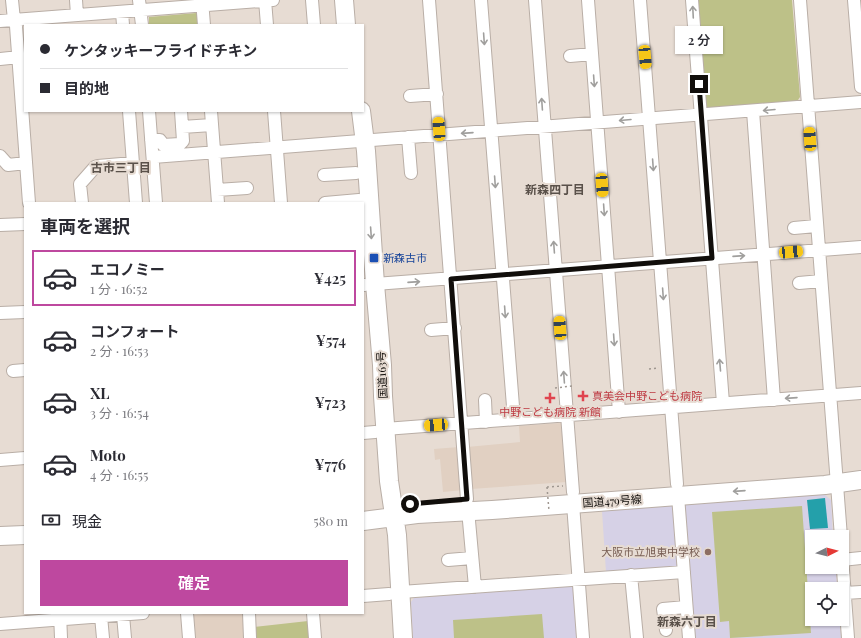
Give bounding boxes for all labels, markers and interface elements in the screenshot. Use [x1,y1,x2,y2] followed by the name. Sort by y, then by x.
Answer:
[689,6,697,19] one-way arrow
[675,26,723,54] callout: 2 分
[688,31,710,48] text: 2 分
[481,32,488,45] one-way arrow
[64,40,257,60] text: ケンタッキーフライドチキン
[638,45,652,69] car
[591,74,598,87] one-way arrow
[690,75,708,93] route end
[64,78,109,98] text: 目的地
[539,98,546,111] one-way arrow
[763,106,776,113] one-way arrow
[432,117,446,141] car
[619,117,632,124] one-way arrow
[803,127,817,151] car
[461,129,474,136] one-way arrow
[649,158,656,171] one-way arrow
[91,159,151,175] district label: 古市三丁目
[595,173,609,197] car
[492,175,499,188] one-way arrow
[525,181,585,197] district label: 新森四丁目
[600,203,608,216] one-way arrow
[40,214,130,238] text: 車両を選択
[367,227,374,240] one-way arrow
[550,241,557,254] one-way arrow
[779,245,803,259] car
[383,250,427,265] place label: 新森古市
[368,252,380,264] marker: 新森古市
[732,253,745,260] one-way arrow
[90,259,165,279] text: エコノミー
[42,260,78,296] icon: car
[314,268,346,288] text: ¥425
[407,278,420,285] one-way arrow
[90,280,148,297] text: 1 分 · 16:52
[659,287,666,300] one-way arrow
[502,305,509,318] one-way arrow
[553,316,567,340] car
[90,321,180,341] text: コンフォート
[42,322,78,358] icon: car
[316,330,346,350] text: ¥574
[610,333,617,346] one-way arrow
[90,342,149,359] text: 2 分 · 16:53
[373,351,390,399] street label: 国道163号
[717,359,724,372] one-way arrow
[560,371,567,384] one-way arrow
[90,383,110,403] text: XL
[42,384,78,420] icon: car
[592,388,702,403] place label: 真美会中野こども病院
[577,390,589,402] marker: 真美会中野こども病院
[315,392,346,412] text: ¥723
[544,392,556,404] marker: 中野こども病院 新館
[785,395,798,402] one-way arrow
[90,404,149,421] text: 3 分 · 16:54
[499,404,601,419] place label: 中野こども病院 新館
[424,418,448,432] car
[90,445,126,465] text: Moto
[42,446,78,482] icon: car
[315,454,346,474] text: ¥776
[90,466,148,483] text: 4 分 · 16:55
[733,488,746,495] one-way arrow
[582,491,642,510] street label: 国道479号線
[401,495,419,513] route start
[40,509,62,531] icon: cash
[72,511,102,531] text: 現金
[313,512,348,529] text: 580 m
[805,530,849,574] north arrow
[805,530,849,626] map controls
[601,544,700,559] place label: 大阪市立旭東中学校
[703,547,713,557] marker: 大阪市立旭東中学校
[40,560,348,606] button: 確定
[805,582,849,626] button: locate
[657,613,717,629] district label: 新森六丁目

